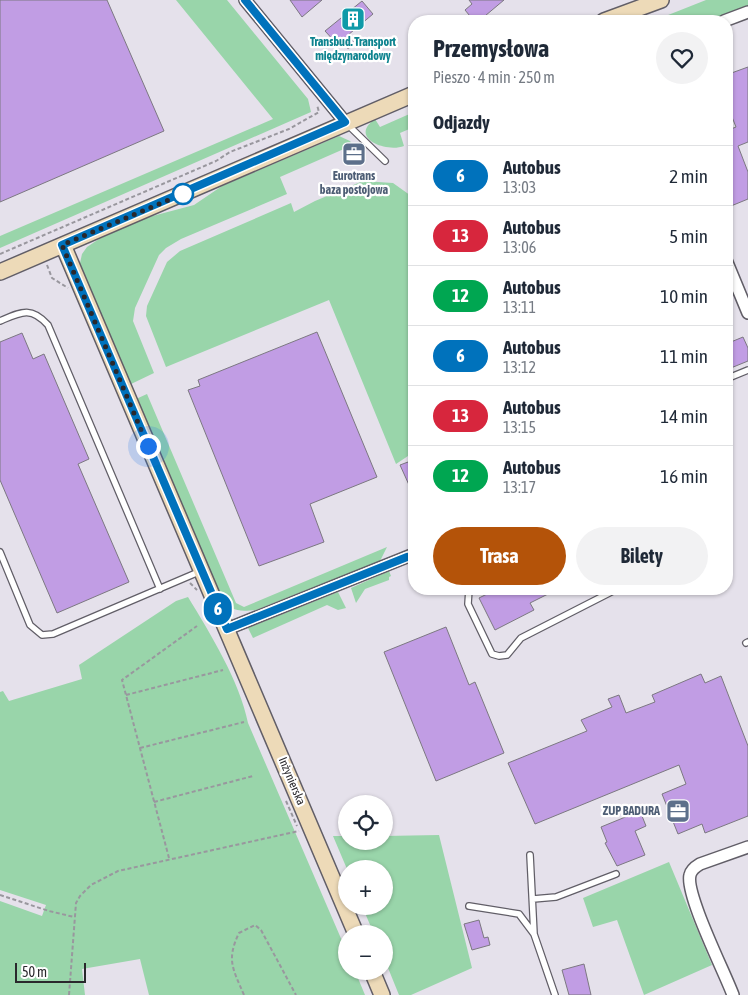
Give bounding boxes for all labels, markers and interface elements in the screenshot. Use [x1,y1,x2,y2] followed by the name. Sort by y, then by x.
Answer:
[340,6,366,32] building icon: Transbud. Transport międzynarodowy
[656,32,708,84] button: heart
[310,35,397,63] place label: Transbud. Transport międzynarodowy
[433,35,549,62] text: Przemysłowa
[433,68,555,86] text: Pieszo · 4 min · 250 m
[433,111,490,133] text: Odjazdy
[341,141,367,167] office icon: Eurotrans baza postojowa
[503,156,561,178] text: Autobus
[456,165,465,186] text: 6
[669,165,708,187] text: 2 min
[320,169,389,197] place label: Eurotrans baza postojowa
[503,178,536,196] text: 13:03
[172,183,194,205] unlabelled marker
[503,216,561,238] text: Autobus
[452,225,469,246] text: 13
[669,225,708,247] text: 5 min
[503,238,536,256] text: 13:06
[503,276,561,298] text: Autobus
[452,285,469,306] text: 12
[660,285,708,307] text: 10 min
[503,298,536,316] text: 13:11
[503,336,561,358] text: Autobus
[456,345,465,366] text: 6
[660,345,708,367] text: 11 min
[503,358,536,376] text: 13:12
[503,396,561,418] text: Autobus
[452,405,469,426] text: 13
[660,405,708,427] text: 14 min
[503,418,536,436] text: 13:15
[136,434,161,459] your location
[503,456,561,478] text: Autobus
[452,465,469,486] text: 12
[660,465,708,487] text: 16 min
[503,478,536,496] text: 13:17
[433,527,566,585] button: Trasa
[576,527,708,585] button: Bilety
[202,593,234,625] line badge: 6
[214,598,222,619] text: 6
[276,755,308,807] street label: Inżynierska
[338,795,393,980] map controls
[338,795,393,850] button: locate
[665,798,691,824] office icon: ZUP BADURA
[603,804,660,818] place label: ZUP BADURA
[338,860,393,915] button: +
[338,925,393,980] button: −
[15,960,86,983] scale bar
[22,964,47,980] text: 50 m

